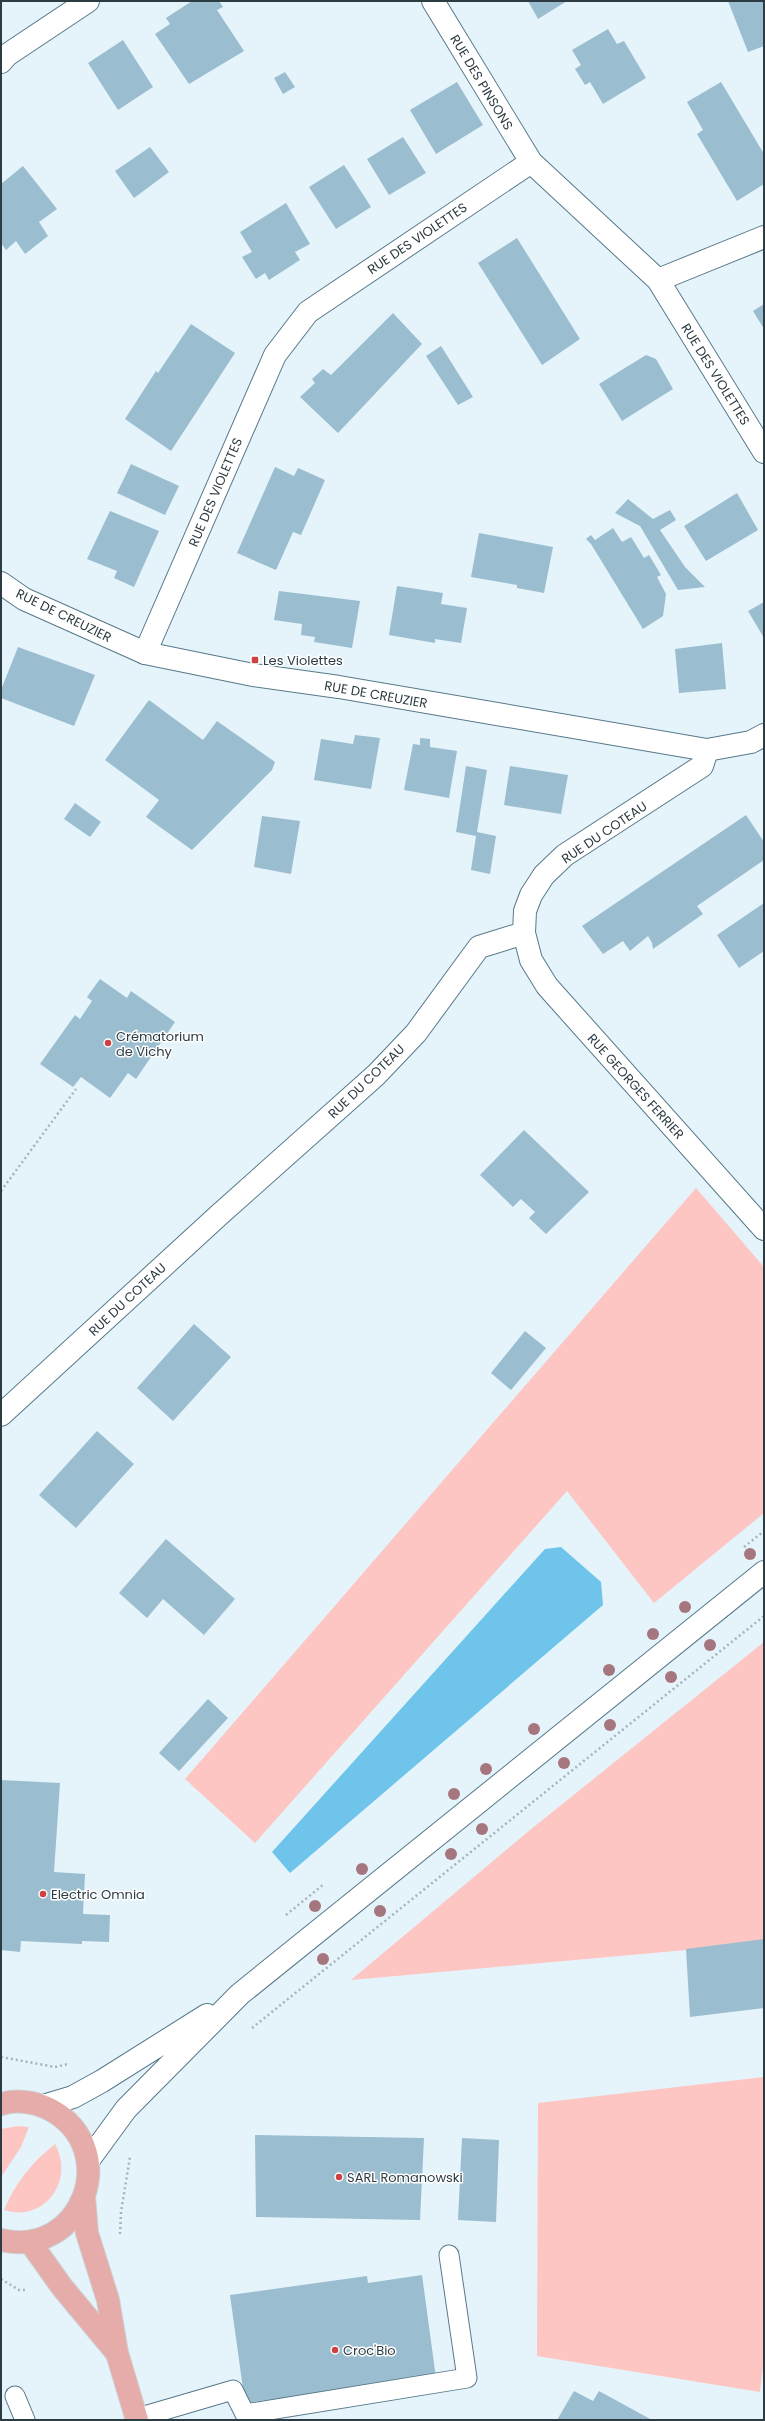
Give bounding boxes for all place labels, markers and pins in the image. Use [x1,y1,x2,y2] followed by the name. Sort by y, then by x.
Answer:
[263,651,343,670] place label: Les Violettes
[250,655,260,665] marker: Les Violettes
[116,1027,204,1061] place label: Crématorium de Vichy
[103,1038,113,1048] marker: Crématorium de Vichy
[51,1885,145,1904] place label: Electric Omnia
[38,1889,48,1899] marker: Electric Omnia
[347,2168,463,2187] place label: SARL Romanowski
[334,2172,344,2182] marker: SARL Romanowski
[343,2341,396,2360] place label: Croc'Bio
[330,2345,340,2355] marker: Croc'Bio

